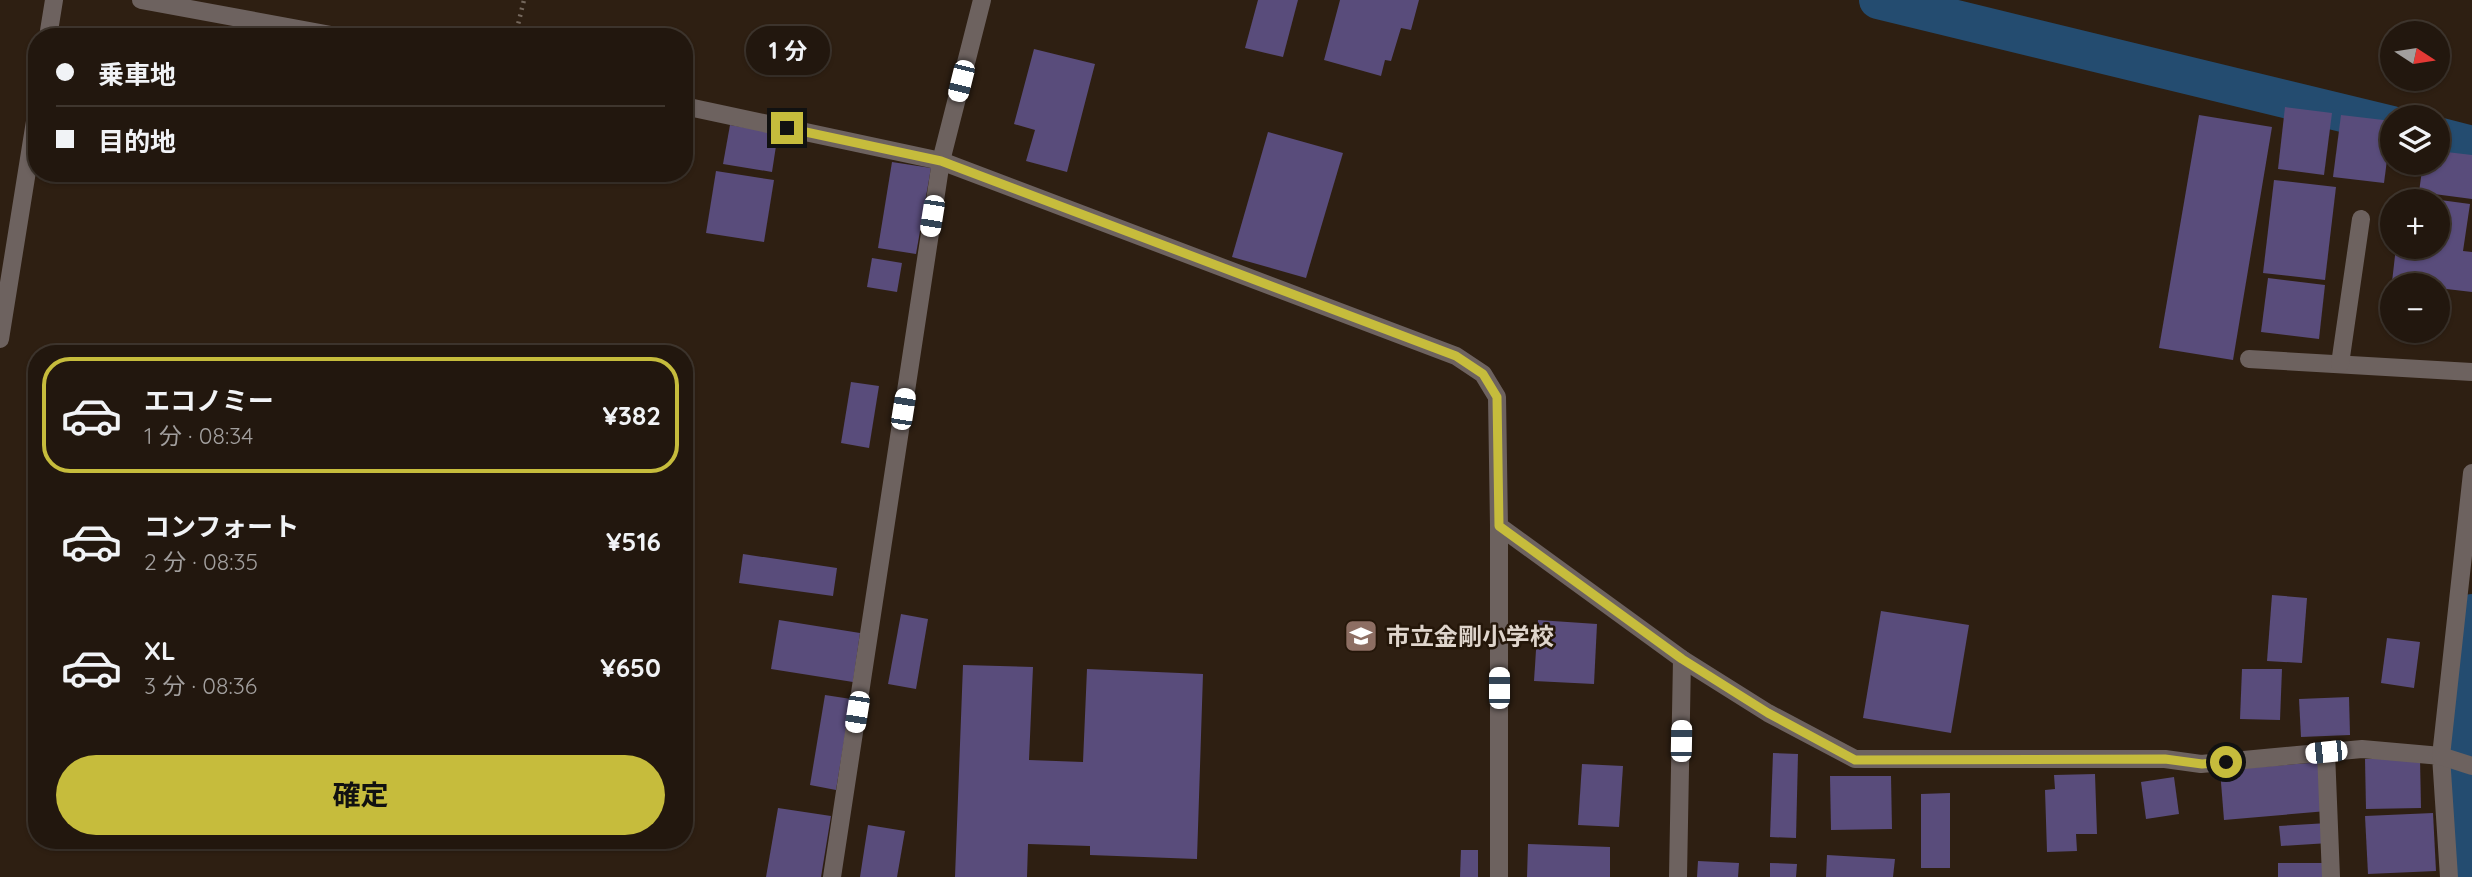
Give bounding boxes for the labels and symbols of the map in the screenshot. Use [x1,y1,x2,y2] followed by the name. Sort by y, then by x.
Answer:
[2380,21,2450,91] north arrow
[745,26,829,76] callout: 1 分
[946,58,977,104] car
[771,112,803,144] route end
[919,194,946,238] car
[890,387,917,431] car
[1342,617,1380,655] school or university icon: 市立金剛小学校
[1386,621,1554,651] place label: 市立金剛小学校
[1489,667,1510,709] car
[844,690,871,734] car
[1671,720,1692,762] car
[2305,739,2348,765] car
[2210,746,2242,778] route start

